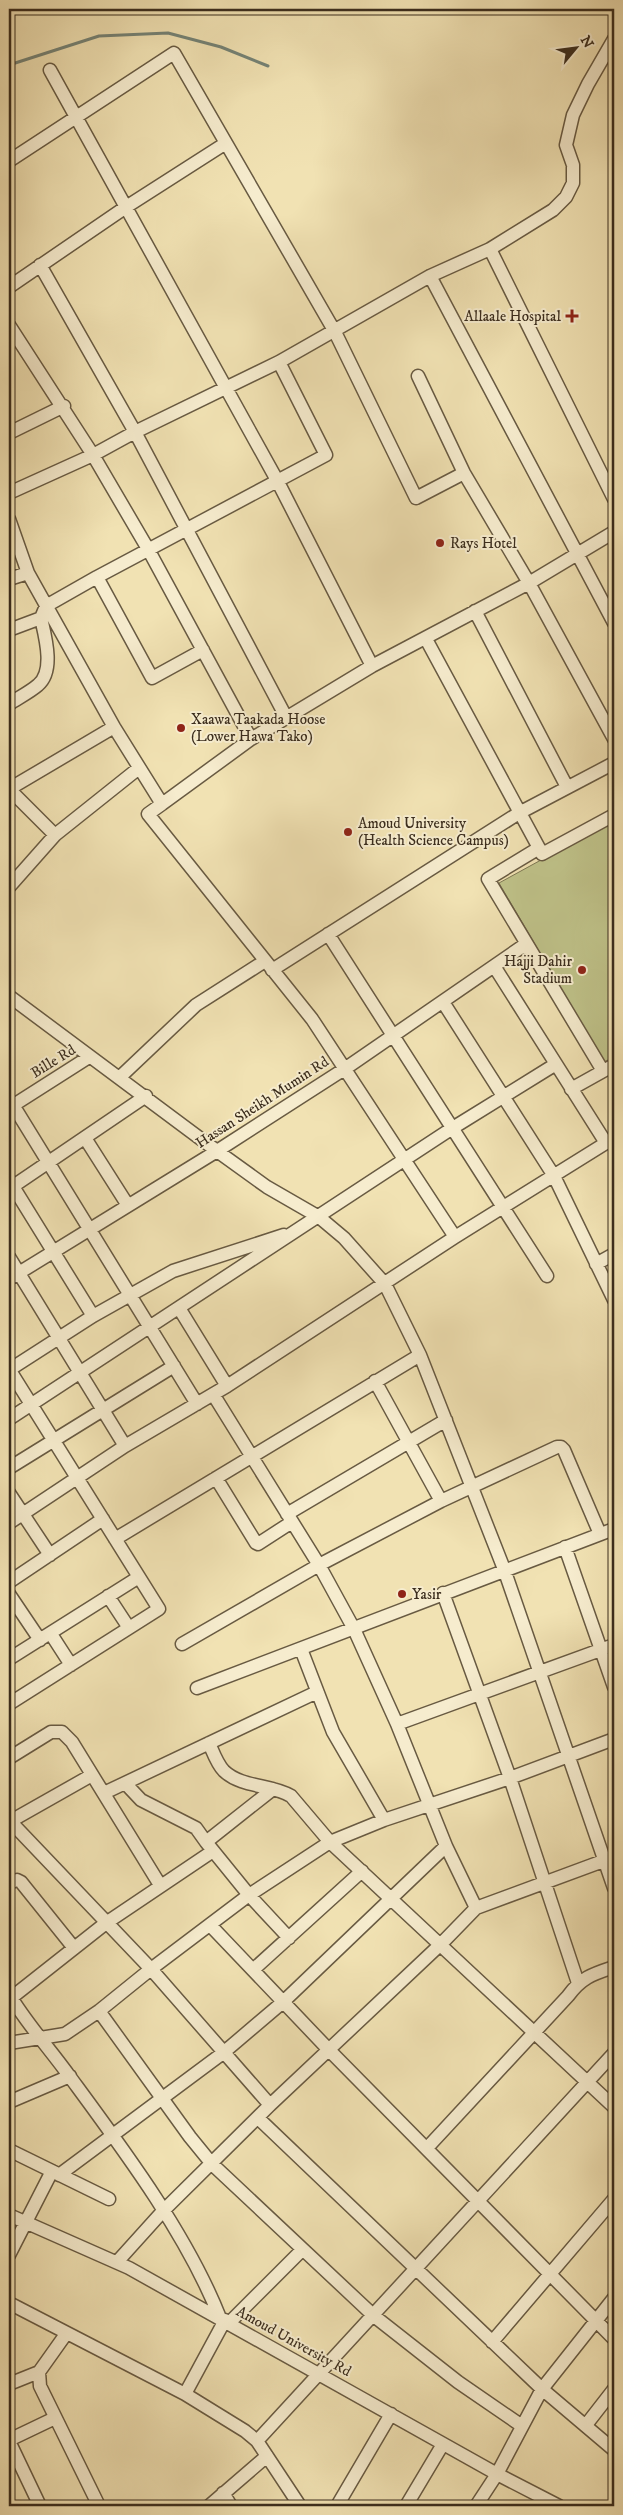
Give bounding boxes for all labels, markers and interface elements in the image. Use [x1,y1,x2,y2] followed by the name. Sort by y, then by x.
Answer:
[550,22,600,72] north arrow
[576,33,597,52] text: N
[464,307,561,326] place label: Allaale Hospital
[565,309,579,323] marker: Allaale Hospital
[450,534,517,553] place label: Rays Hotel
[434,537,446,549] marker: Rays Hotel
[191,710,326,746] place label: Xaawa Taakada Hoose (Lower Hawa Tako)
[175,722,187,734] marker: Xaawa Taakada Hoose (Lower Hawa Tako)
[358,814,509,850] place label: Amoud University (Health Science Campus)
[342,826,354,838] marker: Amoud University (Health Science Campus)
[504,952,572,988] place label: Hajji Dahir Stadium
[576,964,588,976] marker: Hajji Dahir Stadium
[27,1040,80,1083] street label: Bille Rd
[192,1052,333,1153] street label: Hassan Sheikh Mumin Rd
[412,1585,442,1604] place label: Yasir
[396,1588,408,1600] marker: Yasir
[233,2302,355,2381] street label: Amoud University Rd

